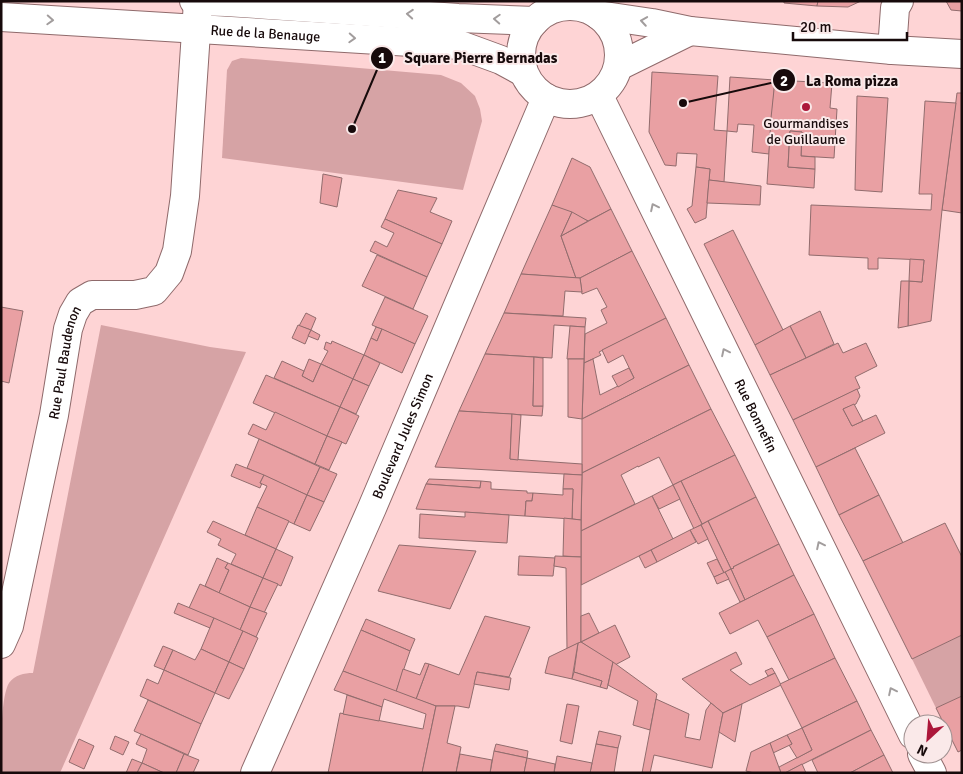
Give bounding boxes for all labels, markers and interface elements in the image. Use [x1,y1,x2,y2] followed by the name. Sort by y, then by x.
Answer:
[406,9,414,20] one-way arrow
[793,10,907,42] scale bar
[492,14,500,25] one-way arrow
[46,15,54,26] one-way arrow
[640,17,649,27] one-way arrow
[800,18,831,36] text: 20 m
[210,21,321,45] street label: Rue de la Benauge
[348,33,356,44] one-way arrow
[369,43,567,73] callout: Square Pierre Bernadas
[378,49,386,67] text: 1
[405,49,558,67] text: Square Pierre Bernadas
[771,65,909,95] callout: La Roma pizza
[780,72,788,90] text: 2
[806,72,899,90] text: La Roma pizza
[800,101,812,113] marker: Gourmandises de Guillaume
[763,115,849,148] place label: Gourmandises de Guillaume
[650,203,660,212] one-way arrow
[45,302,85,421] street label: Rue Paul Baudenon
[721,349,731,358] one-way arrow
[368,370,437,501] street label: Boulevard Jules Simon
[731,376,781,455] street label: Rue Bonnefin
[816,542,826,551] one-way arrow
[887,687,898,696] one-way arrow
[903,714,953,764] north arrow
[914,740,931,760] text: N

